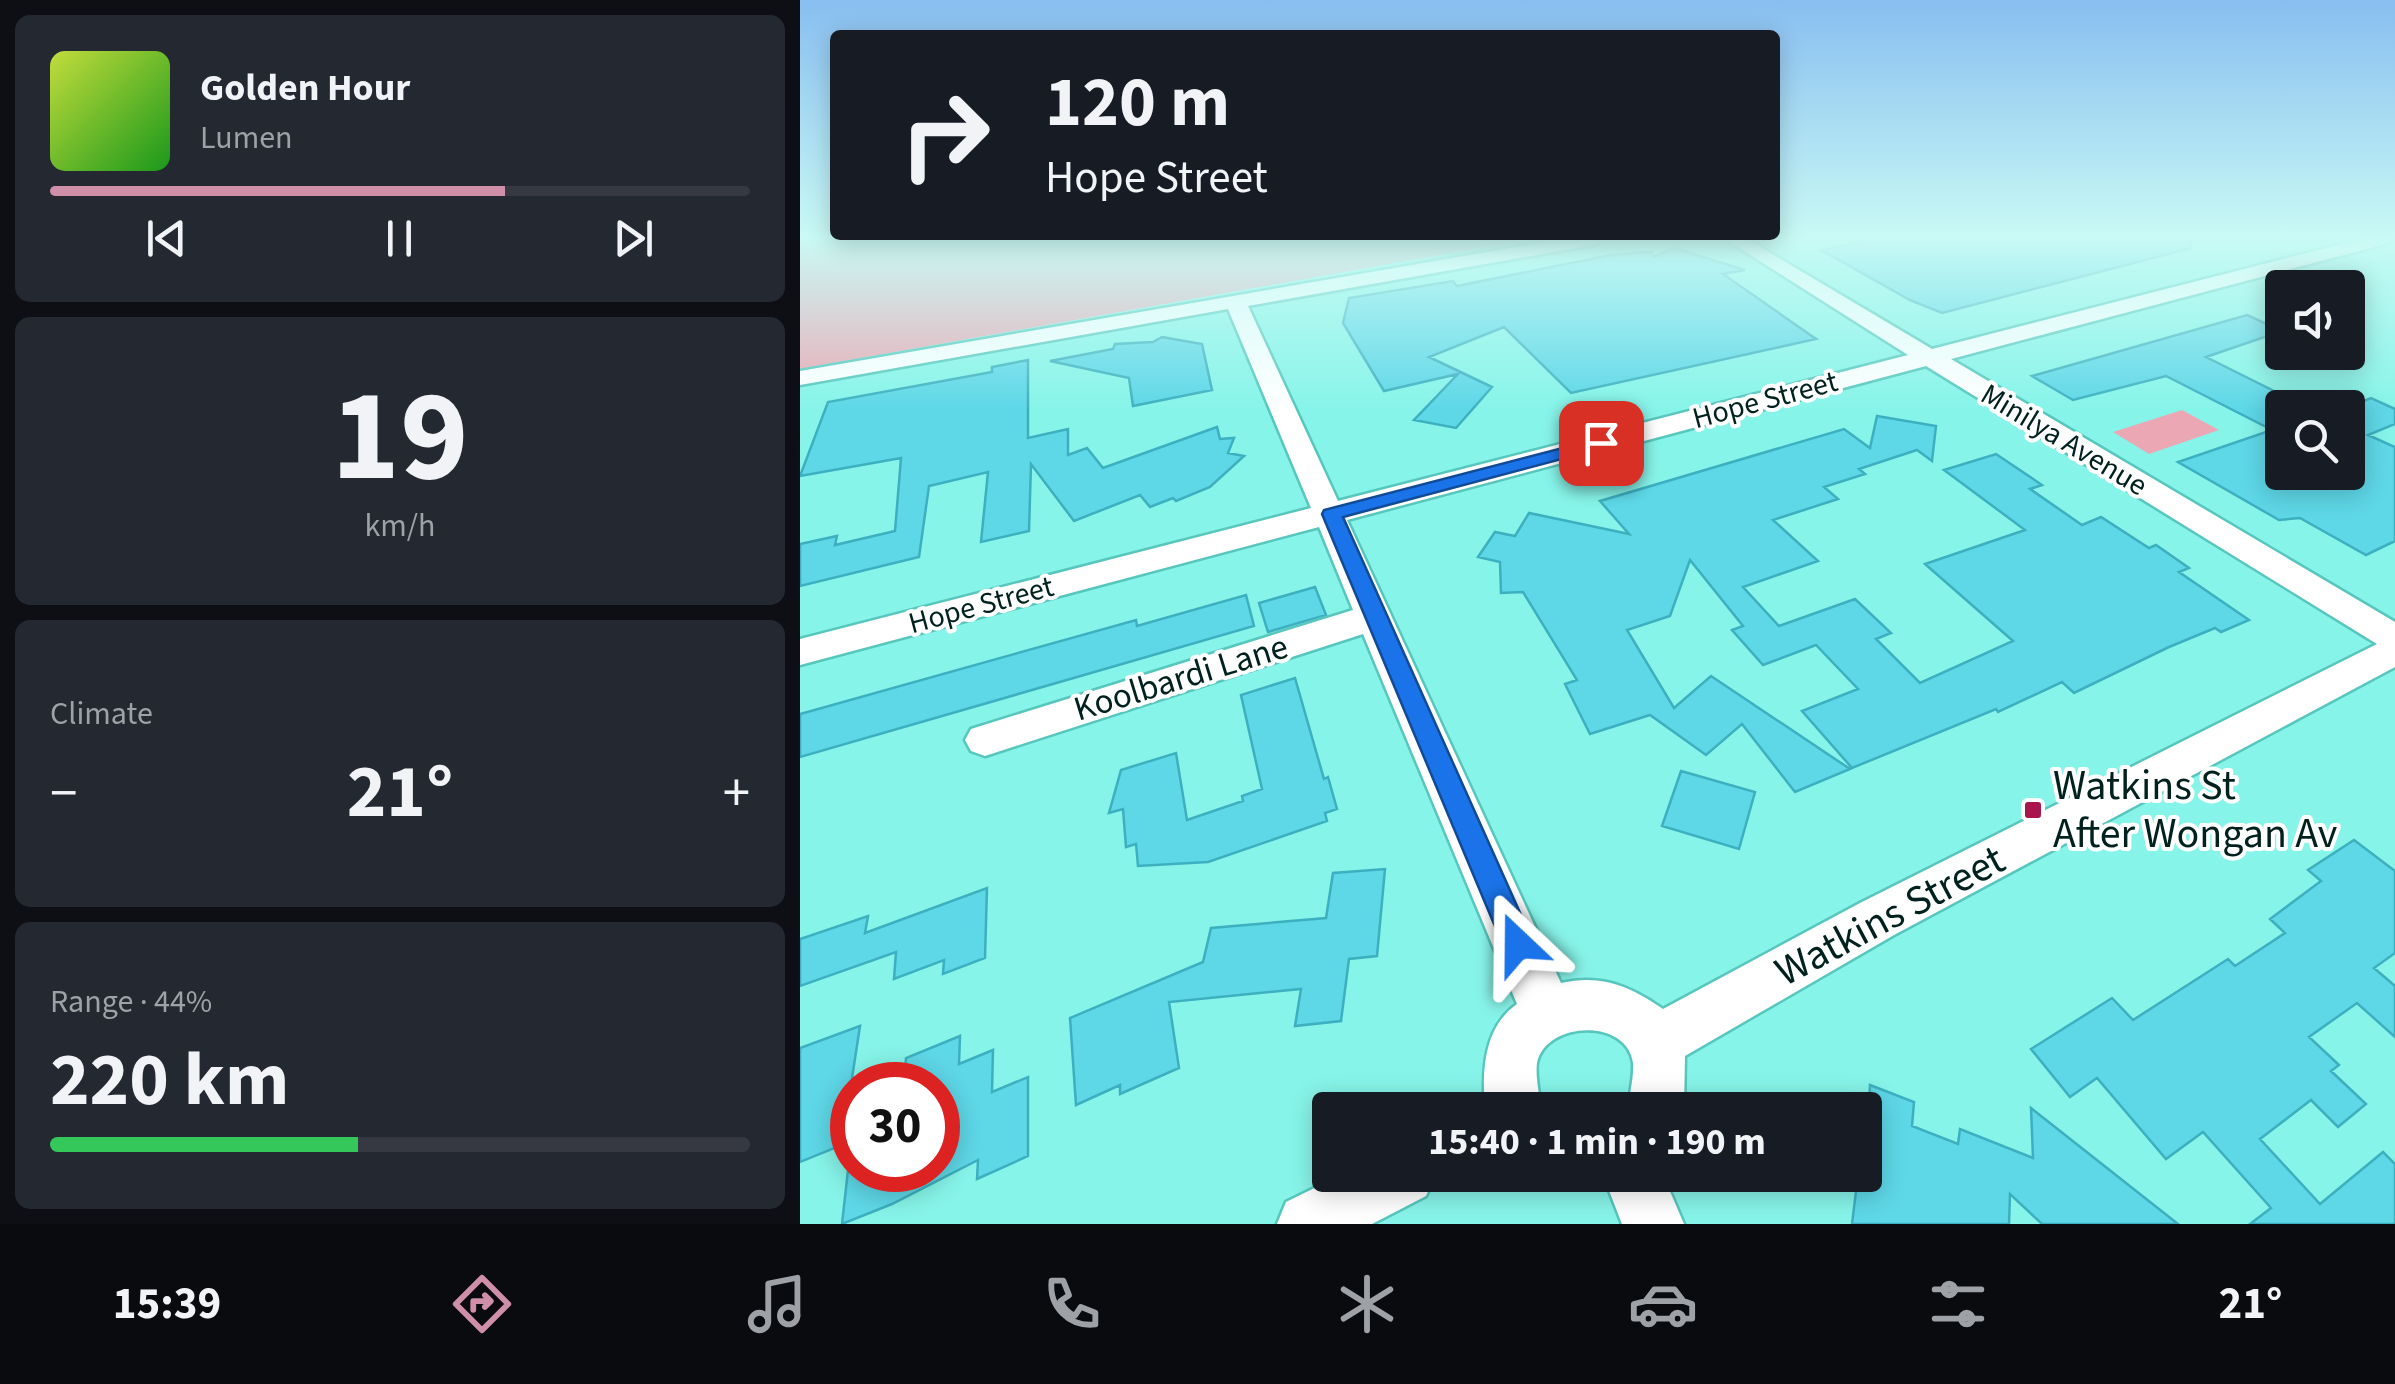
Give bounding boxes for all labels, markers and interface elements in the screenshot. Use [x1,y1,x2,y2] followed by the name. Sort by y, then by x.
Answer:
[1045,53,1230,153] text: 120 m
[200,61,410,115] text: Golden Hour
[880,70,1010,200] icon: right
[200,115,293,161] text: Lumen
[1045,146,1268,210] text: Hope Street
[139,211,194,266] icon: previous
[372,211,427,266] icon: pause
[606,211,661,266] icon: next
[2265,270,2365,490] map controls
[2265,270,2365,370] button: sound
[331,345,469,530] text: 19
[1688,360,1842,440] street label: Hope Street
[1973,373,2155,507] street label: Minilya Avenue
[2265,390,2365,490] button: search
[1559,401,1644,486] pin
[1574,416,1629,471] icon: arrive
[365,503,435,549] text: km/h
[904,565,1058,645] street label: Hope Street
[1068,622,1294,734] street label: Koolbardi Lane
[50,691,153,737] text: Climate
[347,739,453,846] text: 21°
[50,755,77,833] text: −
[723,755,750,833] text: +
[2053,756,2338,864] place label: Watkins St After Wongan Av
[2022,799,2044,821] marker: Watkins St After Wongan Av
[1764,830,2016,1002] street label: Watkins Street
[1466,892,1570,996] position arrow
[50,979,212,1025] text: Range · 44%
[50,1027,289,1134] text: 220 km
[830,1062,960,1192] speed limit sign: 30
[1428,1115,1766,1169] text: 15:40 · 1 min · 190 m
[447,1269,517,1339] icon: directions
[742,1269,812,1339] icon: music
[1037,1269,1107,1339] icon: phone
[1332,1269,1402,1339] icon: climate
[1628,1269,1698,1339] icon: car
[1923,1269,1993,1339] icon: filters
[113,1272,221,1336] text: 15:39
[2218,1272,2282,1336] text: 21°

